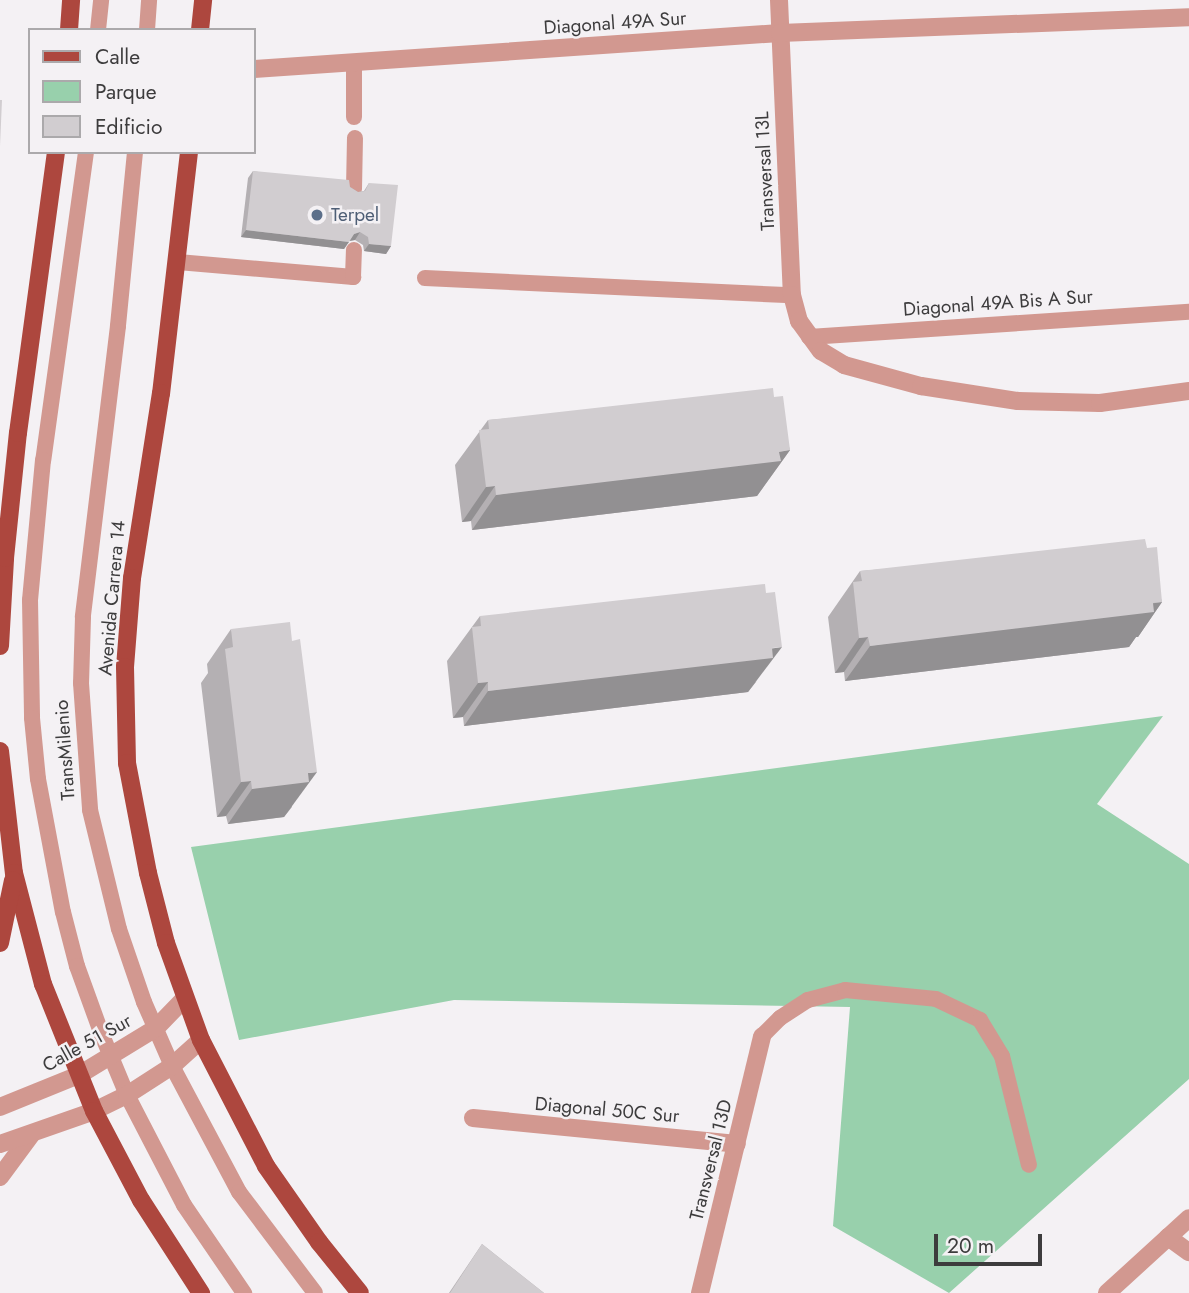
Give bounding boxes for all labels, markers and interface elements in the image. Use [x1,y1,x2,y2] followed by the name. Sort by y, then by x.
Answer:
[543,7,687,39] street label: Diagonal 49A Sur
[28,28,256,154] legend
[95,42,140,72] text: Calle
[95,77,157,107] text: Parque
[750,111,780,231] street label: Transversal 13L
[95,112,162,142] text: Edificio
[331,204,379,226] place label: Terpel
[309,207,325,223] marker: Terpel
[902,285,1094,321] street label: Diagonal 49A Bis A Sur
[94,519,130,677] street label: Avenida Carrera 14
[50,699,80,801] street label: TransMilenio
[39,1009,135,1077] street label: Calle 51 Sur
[534,1092,680,1128] street label: Diagonal 50C Sur
[685,1097,737,1223] street label: Transversal 13D
[937,1220,1046,1264] scale bar
[947,1231,994,1261] text: 20 m

